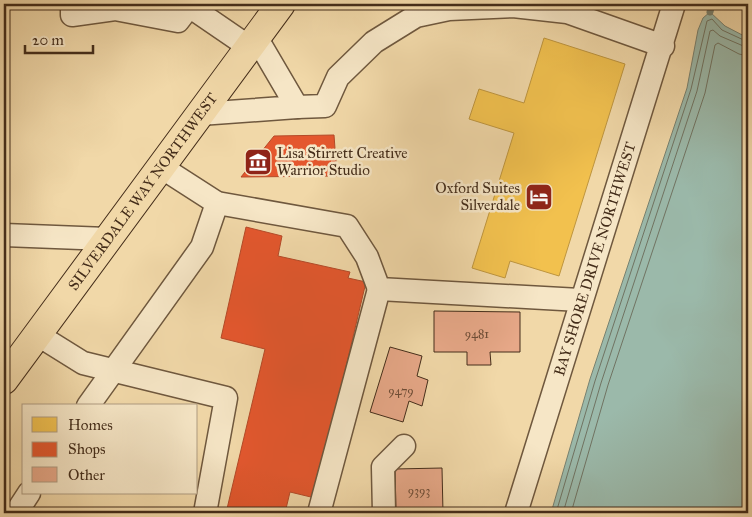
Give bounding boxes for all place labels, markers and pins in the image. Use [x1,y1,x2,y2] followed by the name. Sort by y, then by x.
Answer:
[277,144,407,179] place label: Lisa Stirrett Creative Warrior Studio
[243,147,273,177] museum icon: Lisa Stirrett Creative Warrior Studio
[435,179,520,214] place label: Oxford Suites Silverdale
[524,182,554,212] hotel icon: Oxford Suites Silverdale

